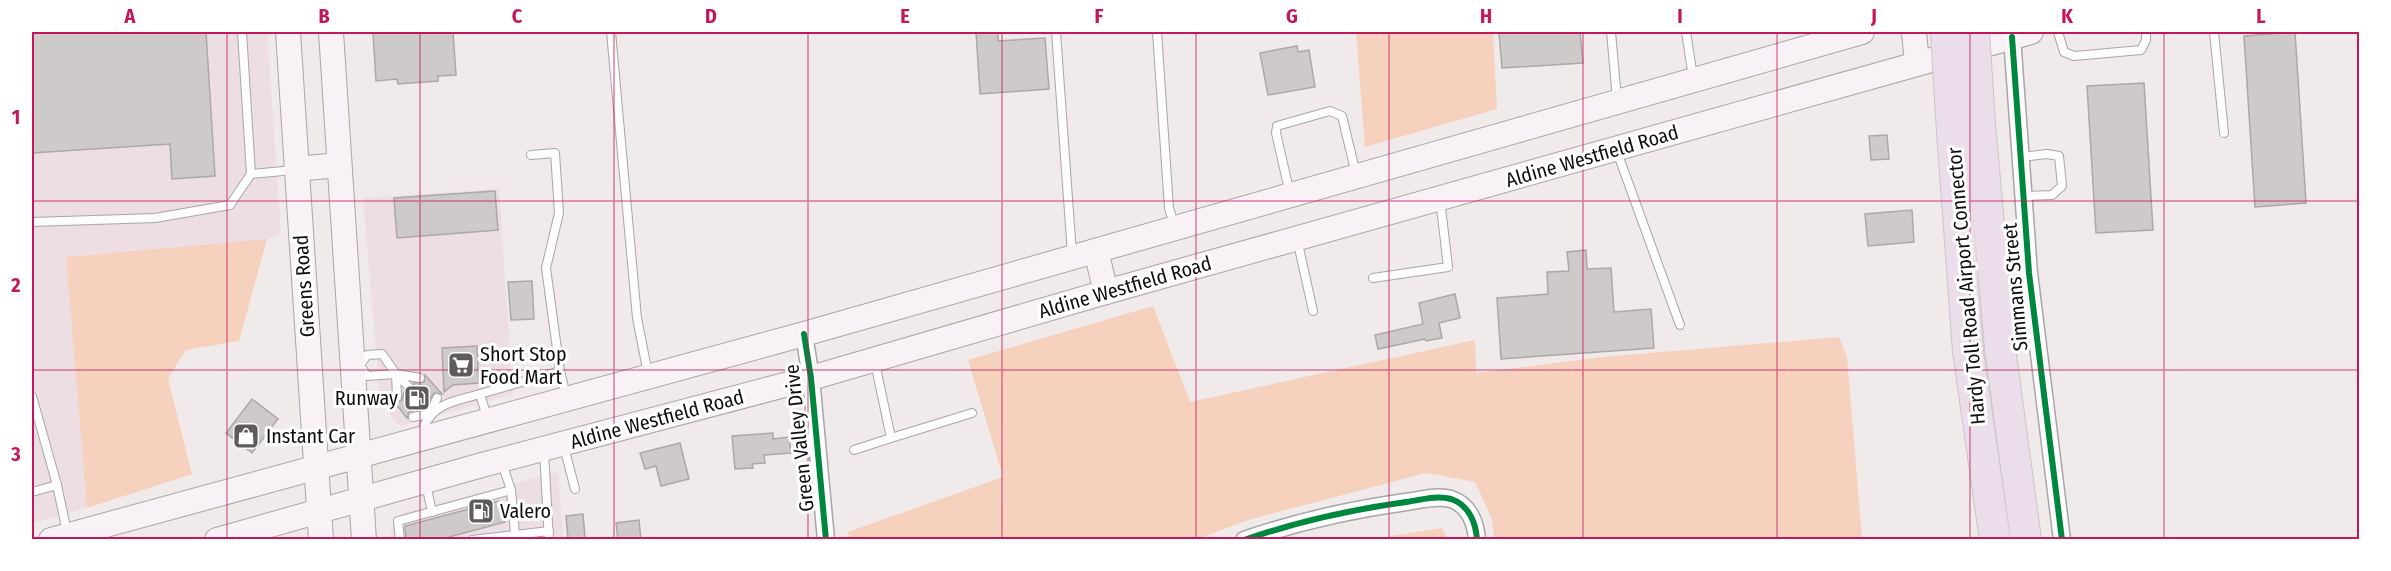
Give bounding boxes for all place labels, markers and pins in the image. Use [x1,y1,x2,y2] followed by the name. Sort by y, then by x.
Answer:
[480,342,567,389] place label: Short Stop Food Mart
[446,350,476,380] supermarket icon: Short Stop Food Mart
[402,383,432,413] fuel station icon: Runway
[335,386,398,410] place label: Runway
[231,421,261,451] shop icon: Instant Car
[266,424,355,448] place label: Instant Car
[466,496,496,526] fuel station icon: Valero
[500,499,551,523] place label: Valero

